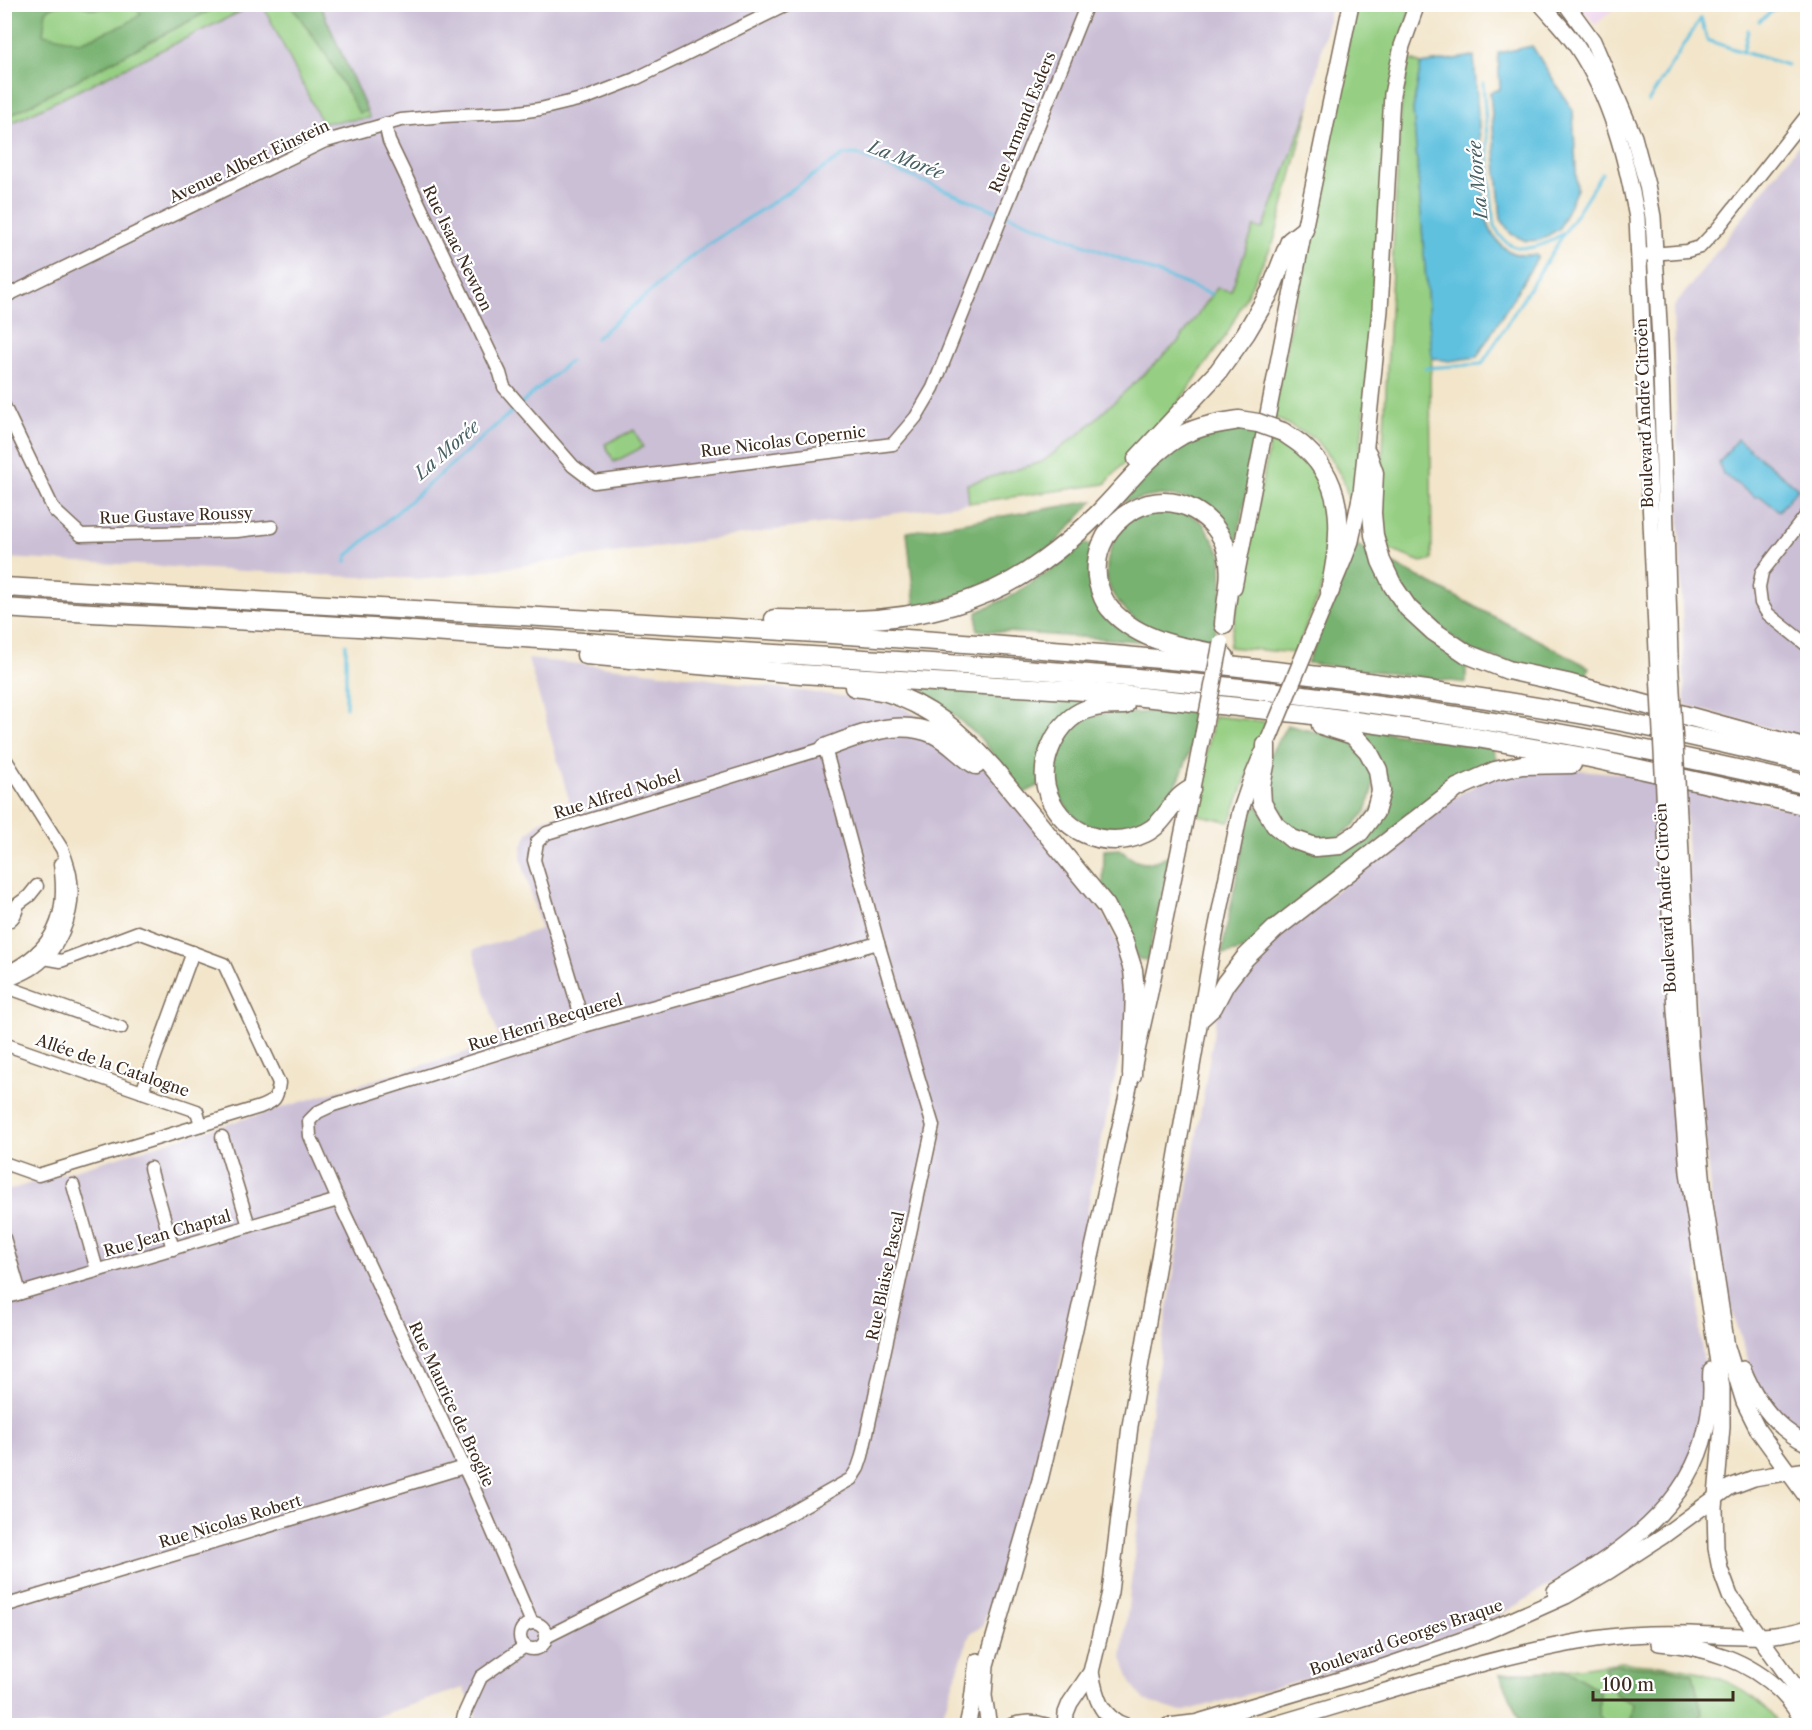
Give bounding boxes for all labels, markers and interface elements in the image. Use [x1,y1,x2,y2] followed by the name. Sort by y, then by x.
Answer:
[985,48,1059,196] street label: Rue Armand Esders
[165,115,332,207] street label: Avenue Albert Einstein
[863,135,948,185] water label: La Morée
[1463,138,1493,222] water label: La Morée
[419,182,497,314] street label: Rue Isaac Newton
[1631,318,1657,508] street label: Boulevard André Citroën
[408,415,485,486] water label: La Morée
[699,421,867,461] street label: Rue Nicolas Copernic
[99,502,254,528] street label: Rue Gustave Roussy
[551,765,683,823] street label: Rue Alfred Nobel
[1650,802,1680,994] street label: Boulevard André Citroën
[465,989,625,1055] street label: Rue Henri Becquerel
[33,1029,192,1101] street label: Allée de la Catalogne
[101,1205,233,1261] street label: Rue Jean Chaptal
[862,1209,908,1342] street label: Rue Blaise Pascal
[405,1318,499,1490] street label: Rue Maurice de Broglie
[156,1490,304,1552] street label: Rue Nicolas Robert
[1307,1594,1505,1680] street label: Boulevard Georges Braque
[1593,1664,1732,1702] scale bar
[1602,1674,1654,1696] text: 100 m

